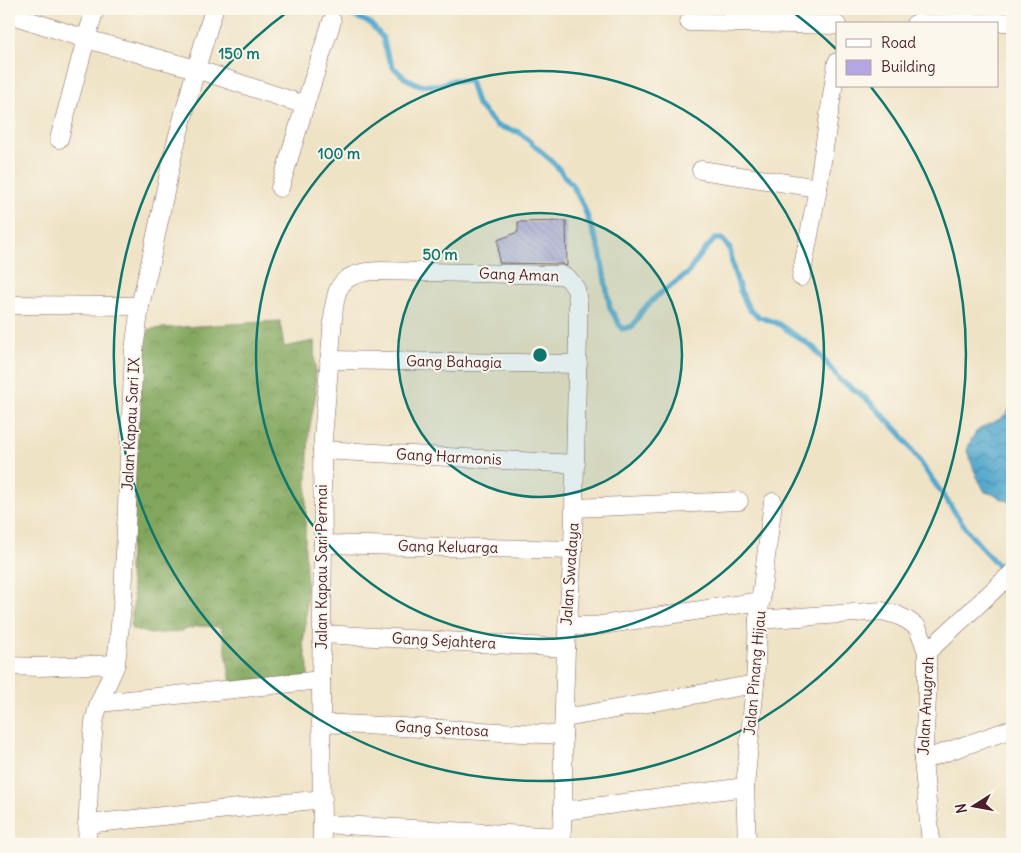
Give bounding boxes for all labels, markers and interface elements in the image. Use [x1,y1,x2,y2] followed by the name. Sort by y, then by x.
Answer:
[836,22,998,88] legend
[881,33,916,52] text: Road
[218,44,260,63] text: 150 m
[881,57,936,76] text: Building
[318,144,360,163] text: 100 m
[422,245,458,264] text: 50 m
[479,264,560,285] street label: Gang Aman
[531,346,549,364] centre of rings
[406,351,503,372] street label: Gang Bahagia
[118,356,144,491] street label: Jalan Kapau Sari IX
[396,444,503,469] street label: Gang Harmonis
[312,484,331,650] street label: Jalan Kapau Sari Permai
[556,521,583,626] street label: Jalan Swadaya
[398,536,499,557] street label: Gang Keluarga
[740,609,769,736] street label: Jalan Pinang Hijau
[391,628,497,653] street label: Gang Sejahtera
[913,656,938,756] street label: Jalan Anugrah
[395,717,490,740] street label: Gang Sentosa
[948,780,998,830] north arrow
[951,802,971,815] text: N

